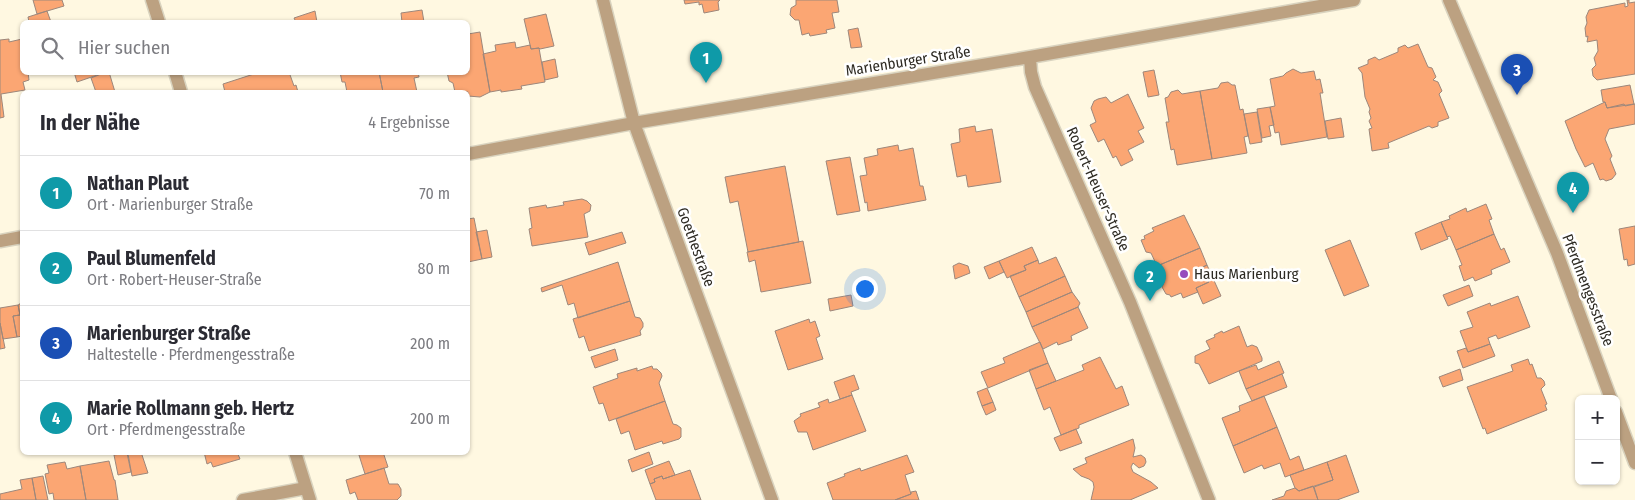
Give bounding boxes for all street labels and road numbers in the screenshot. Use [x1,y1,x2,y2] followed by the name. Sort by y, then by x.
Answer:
[844,42,972,80] street label: Marienburger Straße
[1063,124,1133,254] street label: Robert-Heuser-Straße
[673,205,719,289] street label: Goethestraße
[1558,231,1618,349] street label: Pferdmengesstraße

